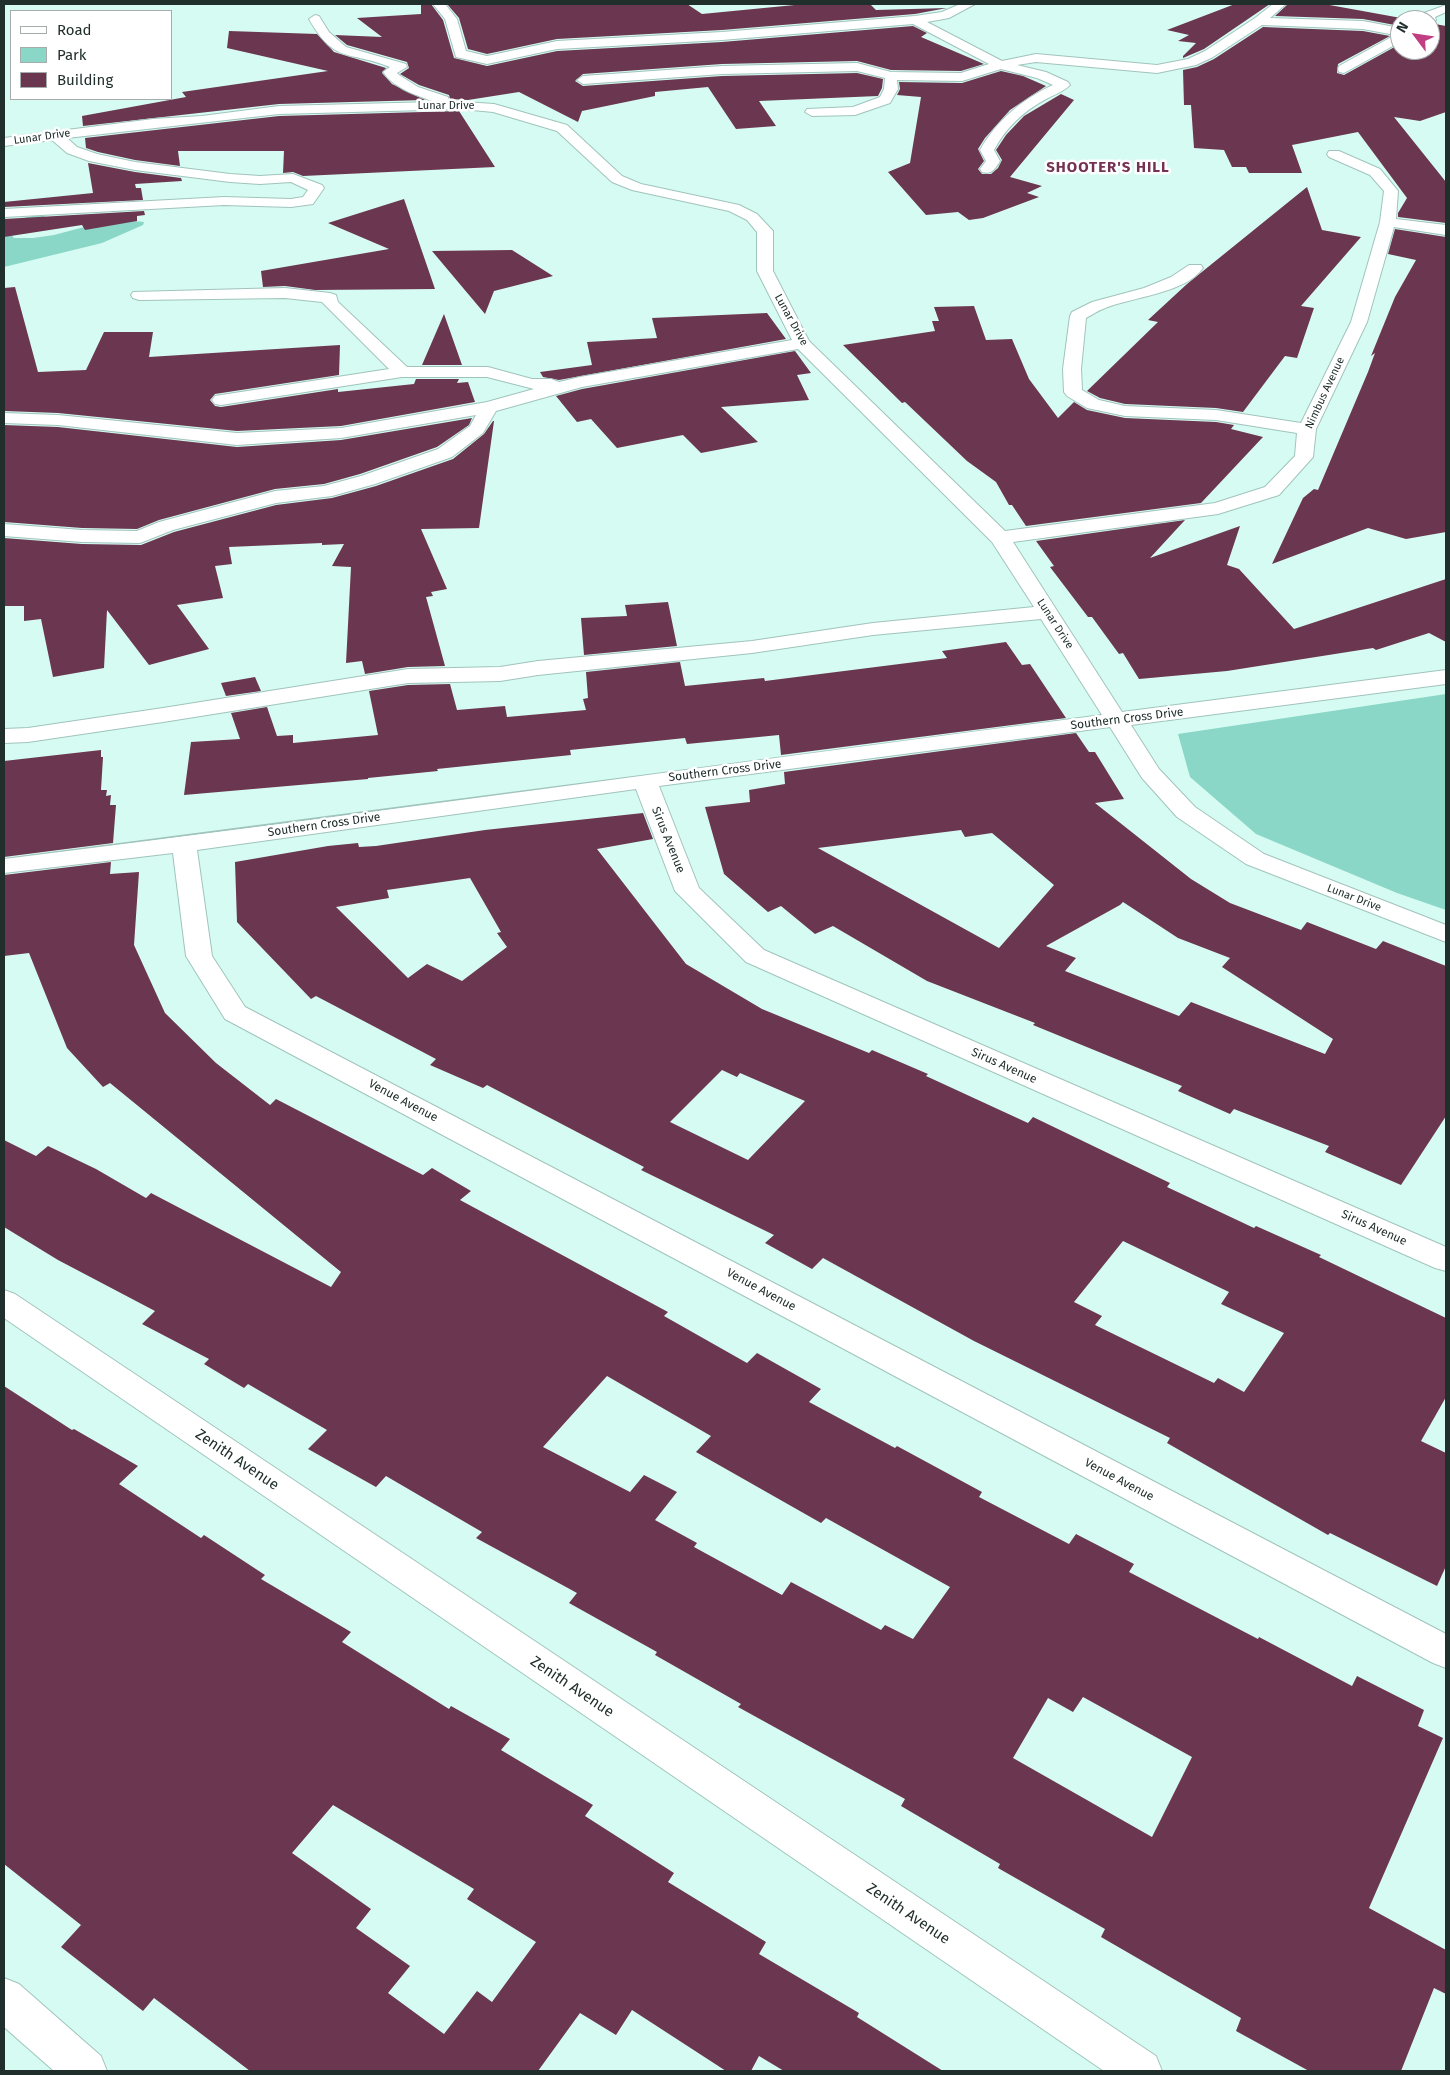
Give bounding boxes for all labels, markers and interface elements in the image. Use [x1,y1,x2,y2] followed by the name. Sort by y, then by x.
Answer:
[10,10,172,100] legend
[1390,10,1440,60] north arrow
[1393,19,1412,36] text: N
[57,21,92,39] text: Road
[57,46,87,64] text: Park
[57,71,113,89] text: Building
[417,99,475,113] street label: Lunar Drive
[13,126,71,148] street label: Lunar Drive
[1045,159,1171,177] district label: SHOOTER'S HILL
[771,292,811,348] street label: Lunar Drive
[1303,355,1347,431] street label: Nimbus Avenue
[1034,596,1076,652] street label: Lunar Drive
[1070,705,1184,733] street label: Southern Cross Drive
[668,757,782,785] street label: Southern Cross Drive
[648,805,688,875] street label: Sirus Avenue
[267,810,381,840] street label: Southern Cross Drive
[1325,882,1383,914] street label: Lunar Drive
[969,1045,1039,1087] street label: Sirus Avenue
[366,1077,440,1125] street label: Venue Avenue
[1339,1207,1409,1249] street label: Sirus Avenue
[724,1266,798,1314] street label: Venue Avenue
[192,1426,282,1494] street label: Zenith Avenue
[1082,1456,1156,1504] street label: Venue Avenue
[527,1653,617,1721] street label: Zenith Avenue
[863,1880,953,1948] street label: Zenith Avenue

